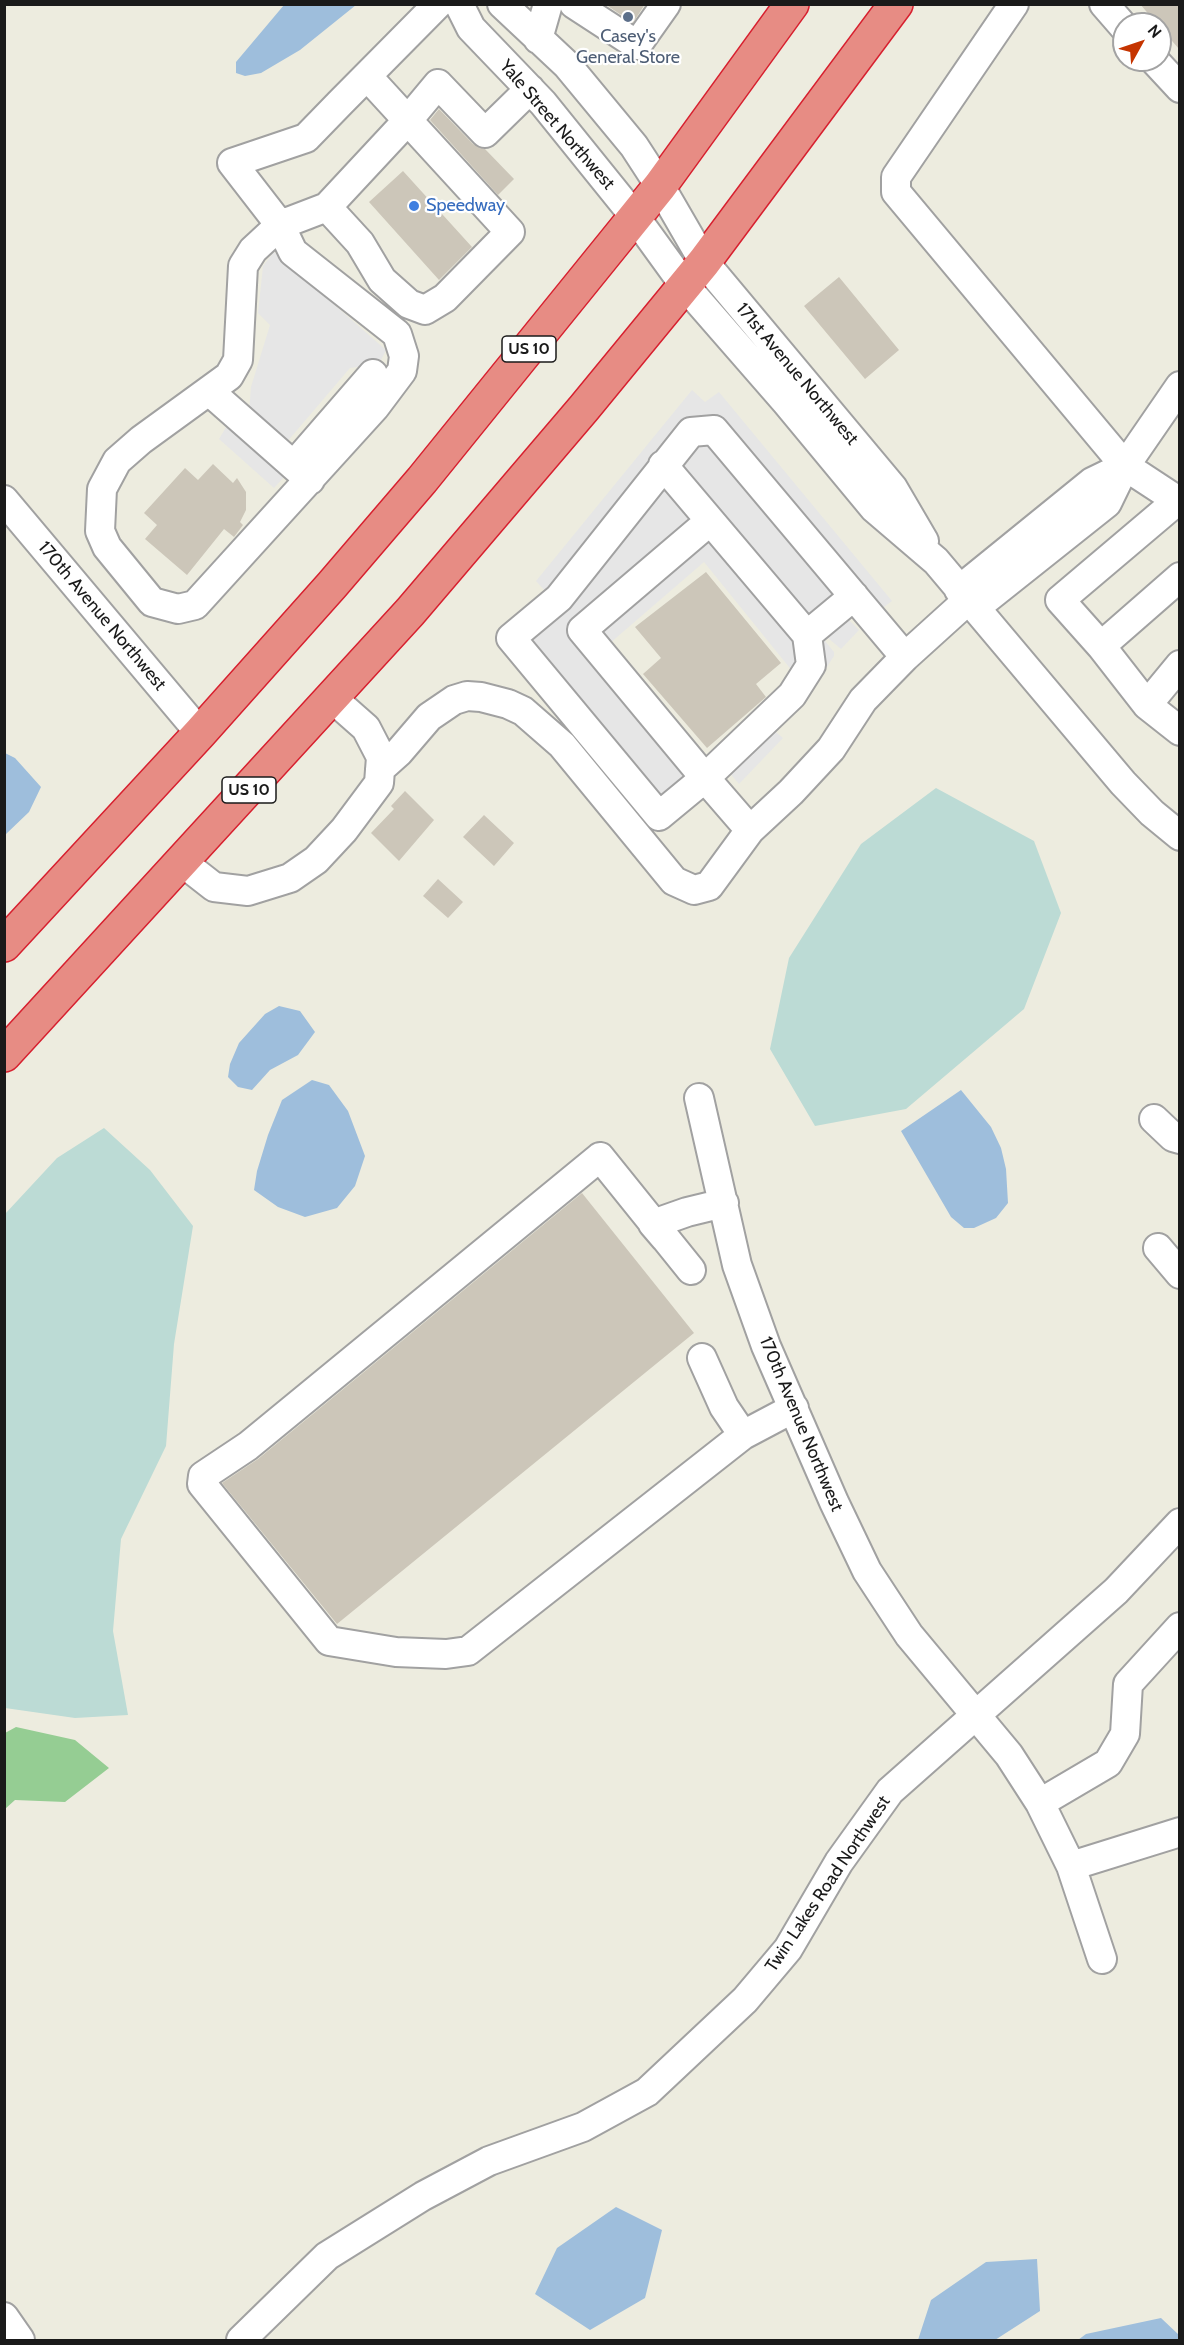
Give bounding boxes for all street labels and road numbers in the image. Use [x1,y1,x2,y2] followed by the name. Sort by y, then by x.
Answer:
[495,56,619,194] street label: Yale Street Northwest
[731,299,863,449] street label: 171st Avenue Northwest
[502,336,556,362] road number: US 10
[33,537,171,695] street label: 170th Avenue Northwest
[222,777,276,803] road number: US 10
[754,1333,848,1515] street label: 170th Avenue Northwest
[761,1792,895,1976] street label: Twin Lakes Road Northwest

